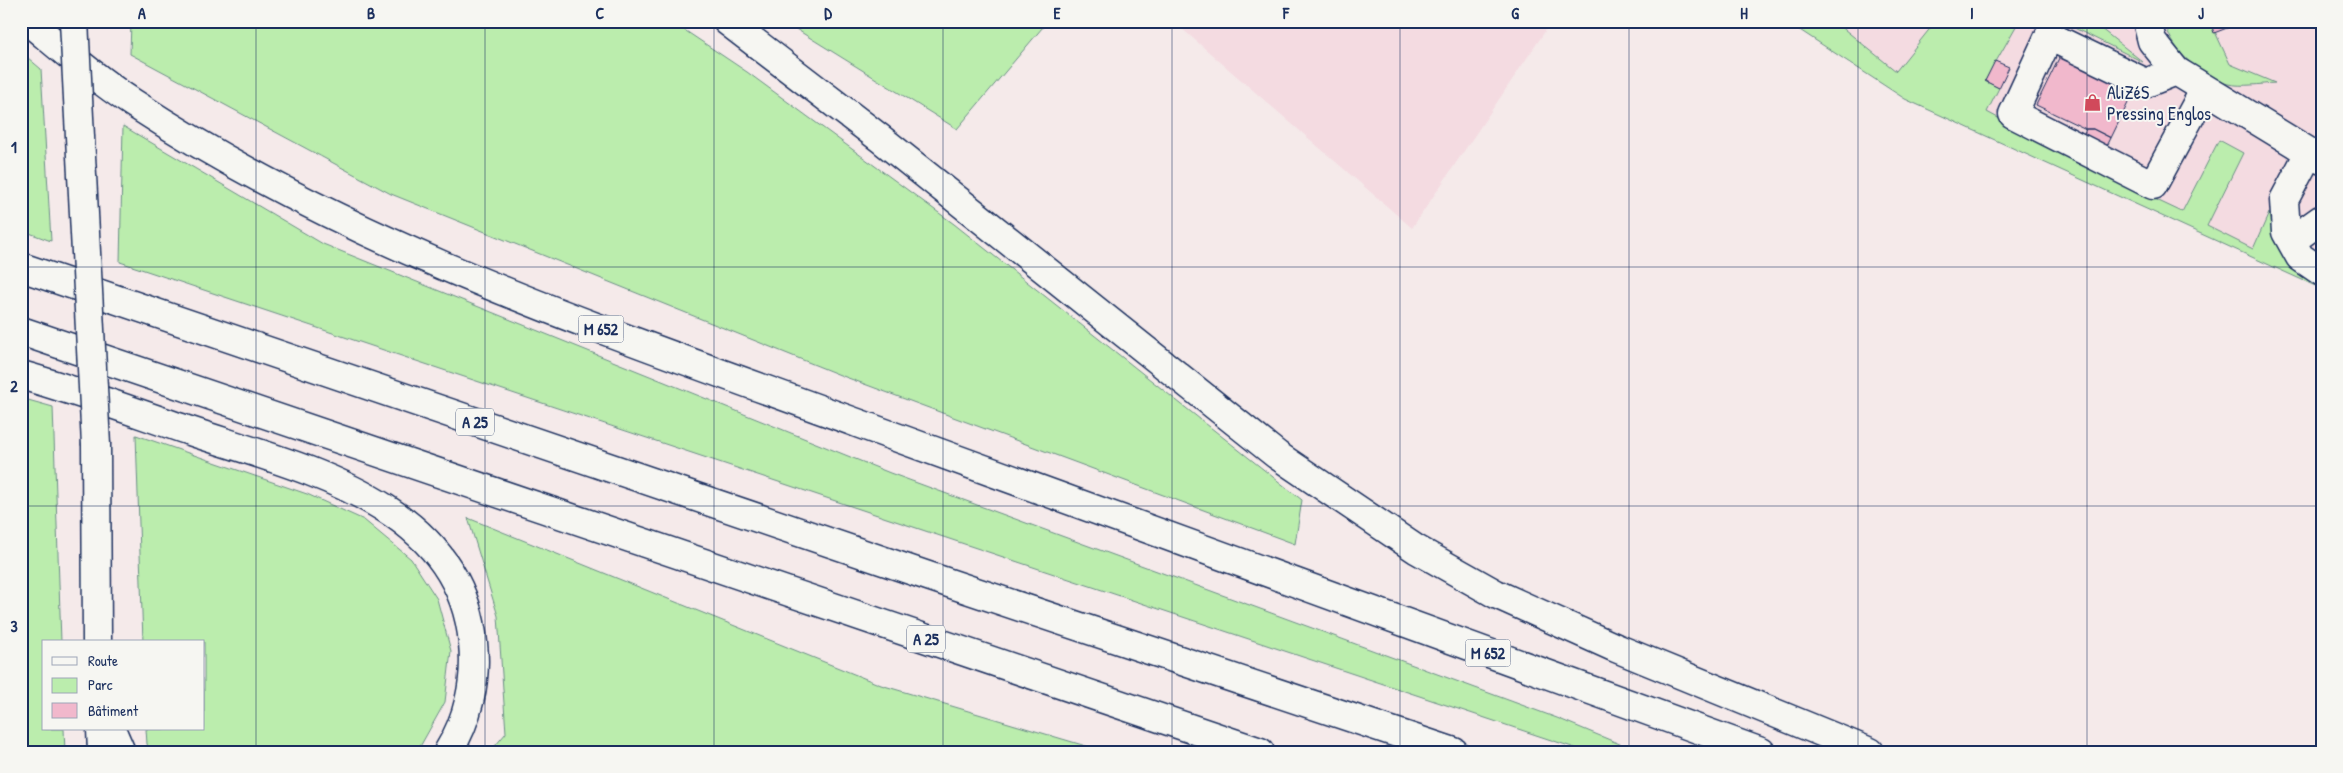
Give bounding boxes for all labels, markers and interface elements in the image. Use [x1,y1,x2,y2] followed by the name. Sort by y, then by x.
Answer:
[138,2,146,24] text: A
[367,2,375,24] text: B
[596,2,605,24] text: C
[824,2,832,24] text: D
[1053,2,1061,24] text: E
[1282,2,1290,24] text: F
[1511,2,1519,24] text: G
[1740,2,1748,24] text: H
[1970,2,1974,24] text: I
[2198,2,2204,24] text: J
[2107,80,2211,126] place label: AliZéS Pressing Englos
[2083,92,2103,112] shop icon: AliZéS Pressing Englos
[11,136,17,158] text: 1
[578,316,624,342] road number: M 652
[10,375,18,397] text: 2
[456,408,494,436] road number: A 25
[10,615,18,637] text: 3
[907,626,945,652] road number: A 25
[42,640,205,730] legend
[1466,640,1510,666] road number: M 652
[88,650,118,671] text: Route
[88,674,113,695] text: Parc
[88,700,139,721] text: Bâtiment

